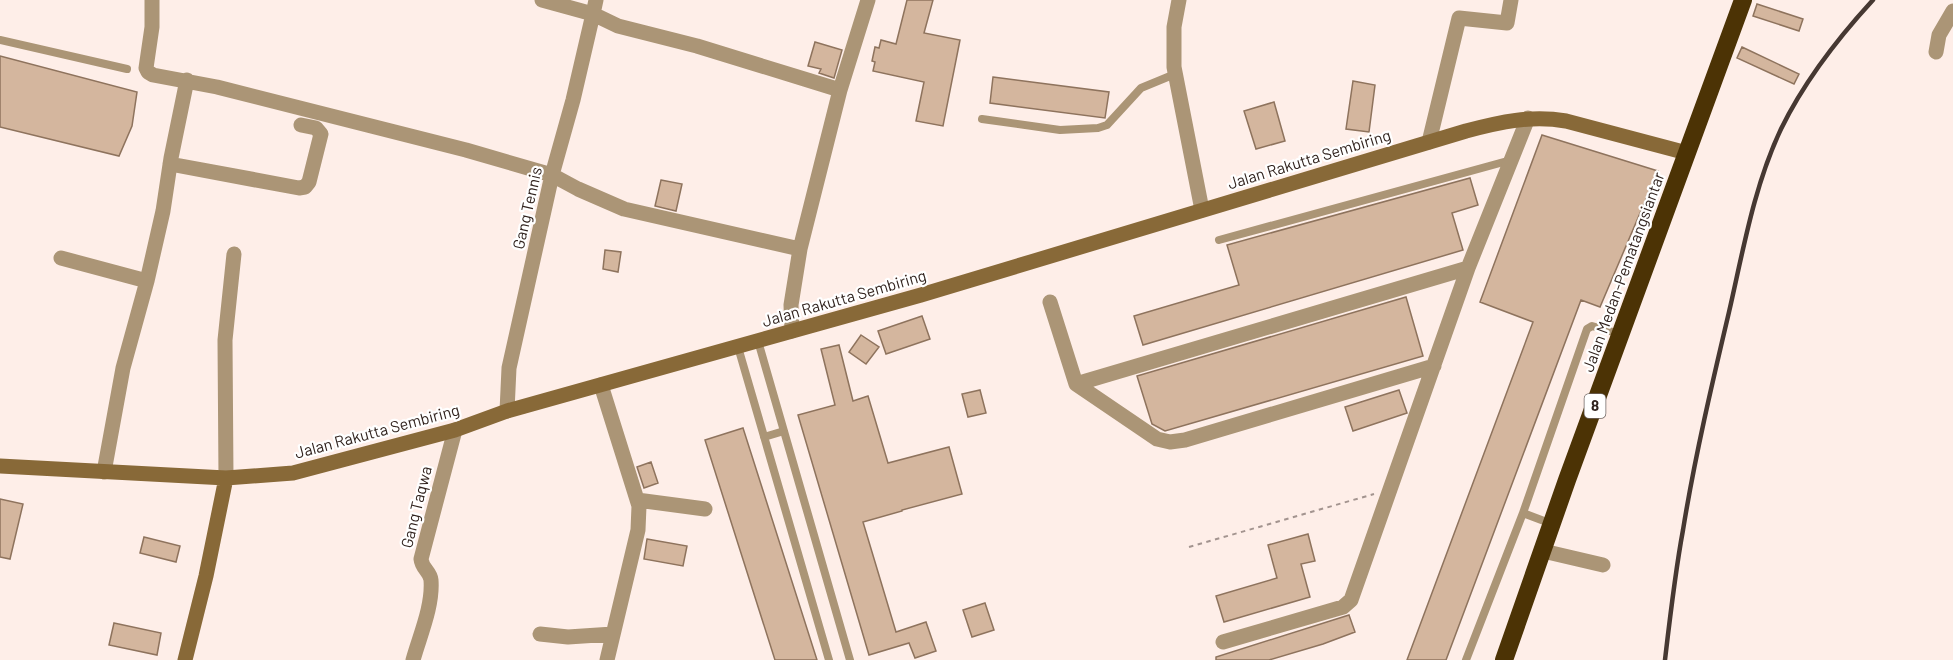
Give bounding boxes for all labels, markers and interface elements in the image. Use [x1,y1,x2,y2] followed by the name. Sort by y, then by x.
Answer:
[1225,125,1393,192] street label: Jalan Rakutta Sembiring
[508,165,545,251] street label: Gang Tennis
[1577,169,1668,374] street label: Jalan Medan-Pematangsiantar
[760,265,928,330] street label: Jalan Rakutta Sembiring
[1584,394,1606,418] road number: 8
[292,399,461,462] street label: Jalan Rakutta Sembiring
[396,464,435,550] street label: Gang Taqwa

